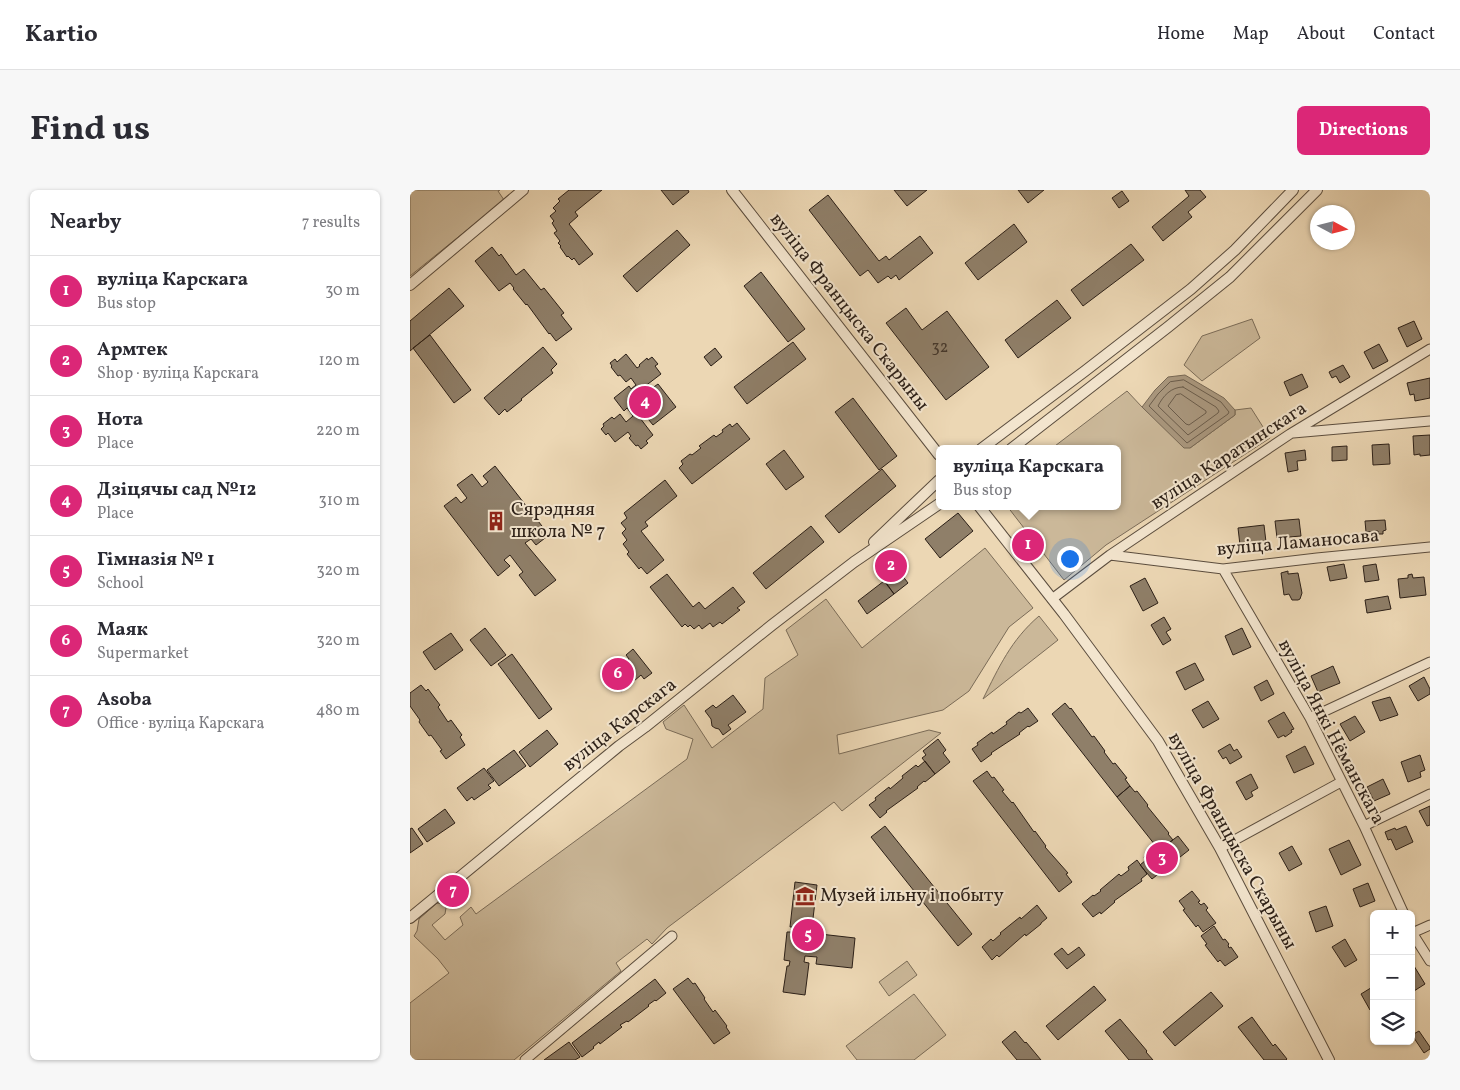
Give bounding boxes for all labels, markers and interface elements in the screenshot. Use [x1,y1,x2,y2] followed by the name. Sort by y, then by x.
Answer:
[25,18,98,52] text: Kartio
[1157,22,1205,47] text: Home
[1233,22,1269,47] text: Map
[1297,22,1345,47] text: About
[1373,22,1435,47] text: Contact
[30,106,150,154] text: Find us
[1297,106,1430,155] button: Directions
[1310,205,1355,250] north arrow
[50,208,121,237] text: Nearby
[763,208,935,416] street label: вуліца Францыска Скарыны
[302,212,360,234] text: 7 results
[97,267,248,293] text: вуліца Карскага
[63,280,69,302] text: 1
[325,280,360,302] text: 30 m
[97,293,156,315] text: Bus stop
[97,337,168,363] text: Армтек
[932,337,948,359] house number: 32
[62,350,70,372] text: 2
[318,350,360,372] text: 120 m
[97,363,259,385] text: Shop · вуліца Карскага
[629,383,661,421] pin: 4
[1146,396,1312,516] street label: вуліца Каратынскага
[97,407,143,433] text: Нота
[62,420,70,442] text: 3
[316,420,360,442] text: 220 m
[97,433,134,455] text: Place
[936,445,1121,510] popup
[953,454,1104,480] text: вуліца Карскага
[97,477,256,503] text: Дзіцячы сад №12
[953,480,1012,502] text: Bus stop
[61,490,71,512] text: 4
[319,490,360,512] text: 310 m
[511,497,606,545] place label: Сярэдняя школа № 7
[97,503,134,525] text: Place
[485,510,507,532] building icon: Сярэдняя школа № 7
[1216,523,1380,563] street label: вуліца Ламаносава
[1012,526,1044,564] pin: 1
[1057,546,1083,572] your location
[97,547,215,573] text: Гімназія № 1
[875,547,907,585] pin: 2
[62,560,70,582] text: 5
[316,560,360,582] text: 320 m
[97,573,144,595] text: School
[97,617,148,643] text: Маяк
[62,630,70,652] text: 6
[316,630,360,652] text: 320 m
[1271,635,1391,829] street label: вуліца Янкі Нёманскага
[97,643,189,665] text: Supermarket
[602,655,634,693] pin: 6
[558,672,682,778] street label: вуліца Карскага
[97,687,152,713] text: Asoba
[62,700,70,722] text: 7
[316,700,360,722] text: 480 m
[97,713,265,735] text: Office · вуліца Карскага
[1161,728,1303,954] street label: вуліца Францыска Скарыны
[1146,839,1178,877] pin: 3
[437,872,469,910] pin: 7
[820,883,1004,909] place label: Музей ільну і побыту
[794,885,816,907] museum icon: Музей ільну і побыту
[1370,910,1415,1045] map controls
[1370,910,1415,955] button: +
[792,916,824,954] pin: 5
[1370,955,1415,1000] button: −
[1370,1000,1415,1045] button: layers

